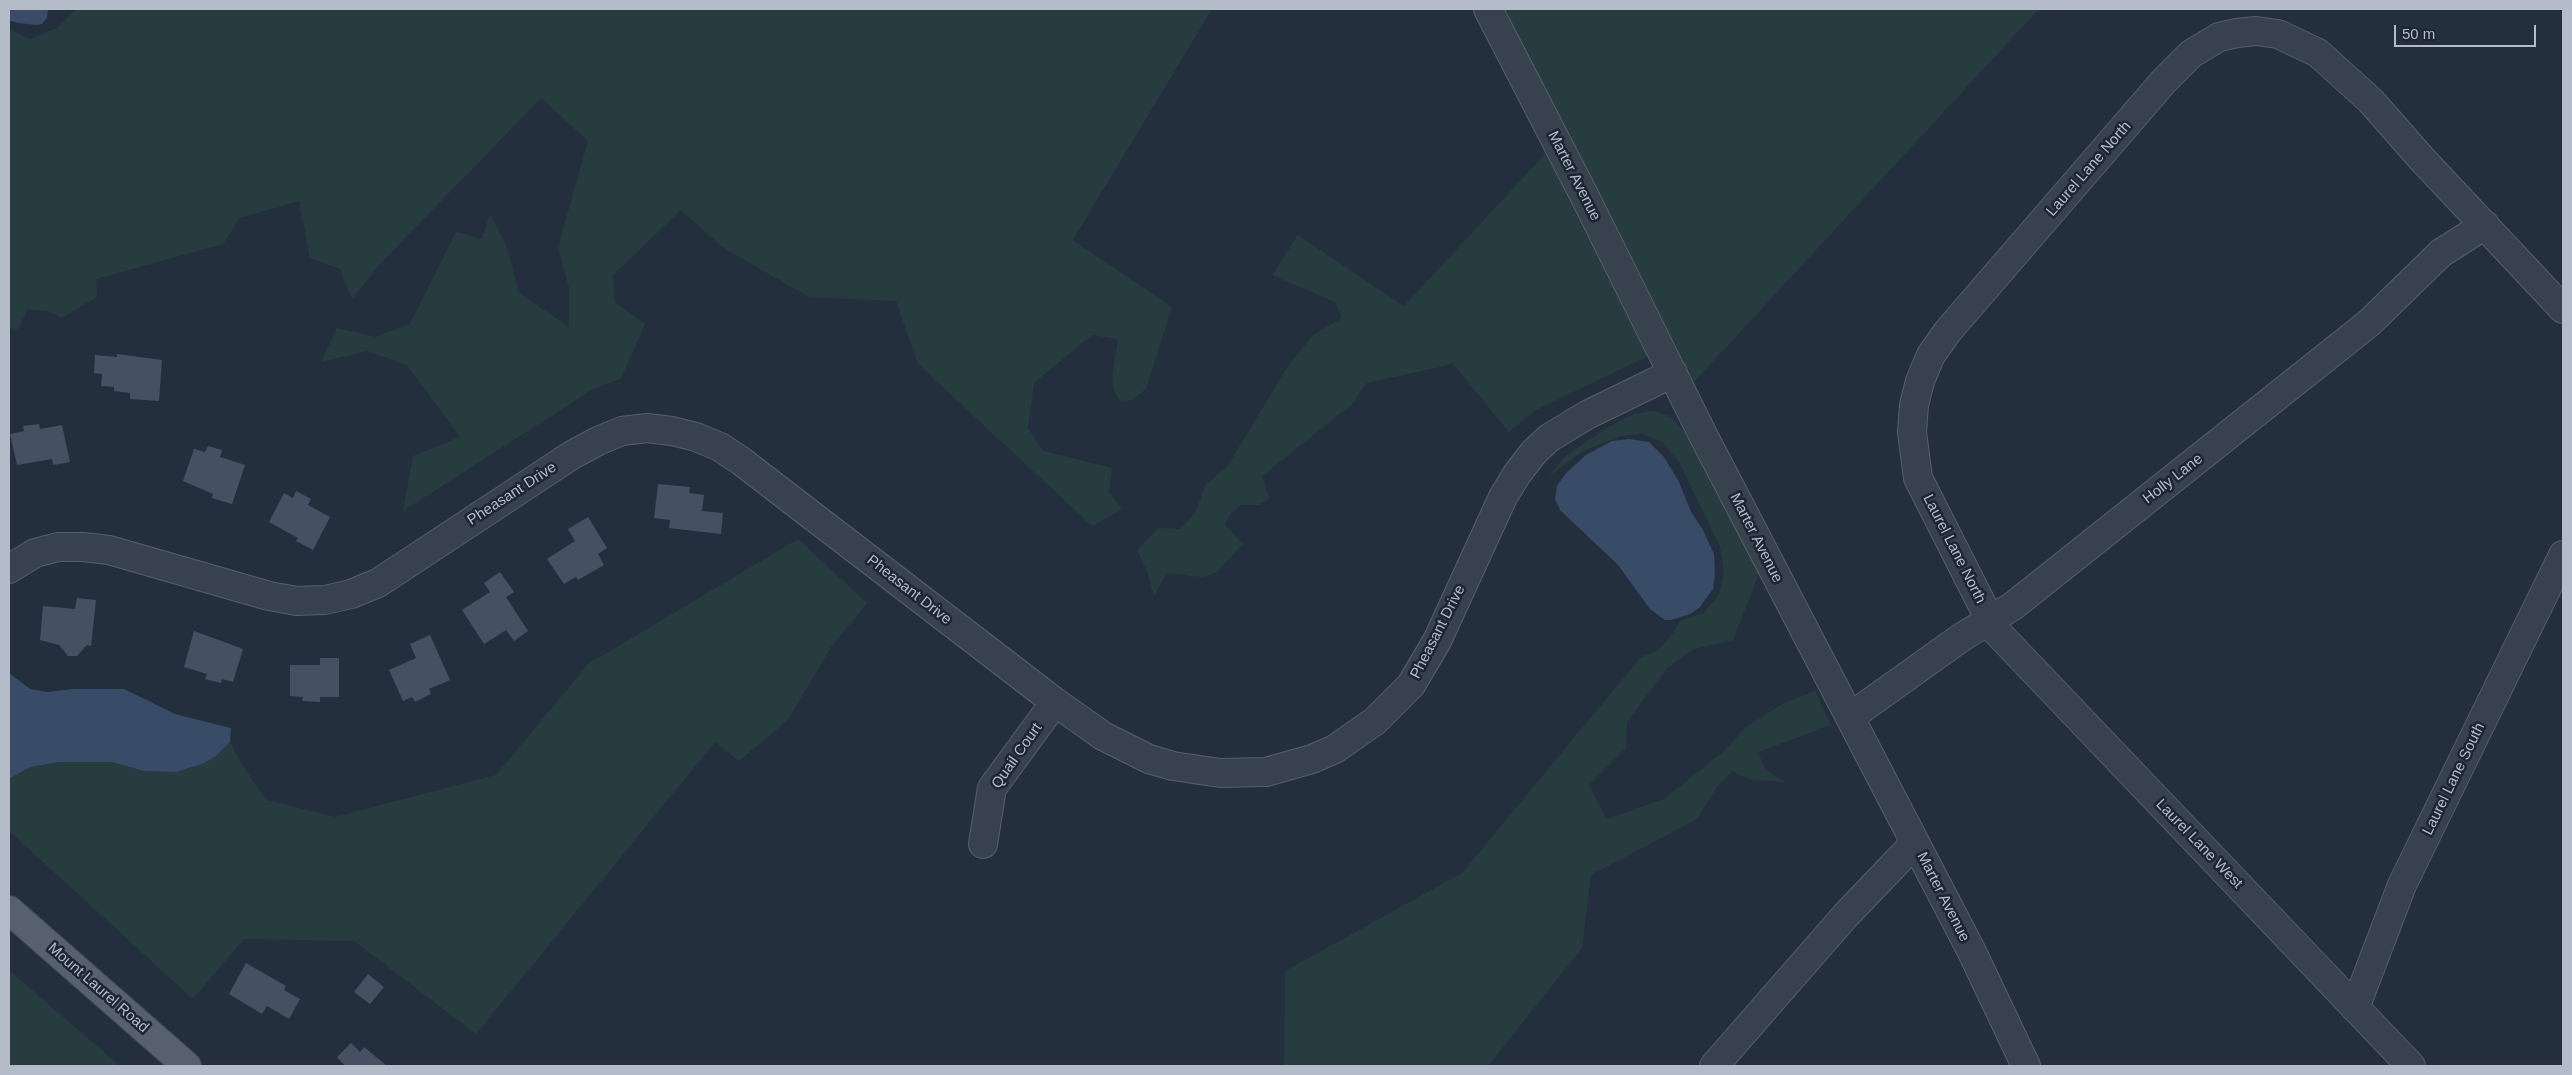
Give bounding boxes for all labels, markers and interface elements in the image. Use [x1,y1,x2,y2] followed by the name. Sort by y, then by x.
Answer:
[2397,15,2540,47] scale bar
[2402,25,2435,42] text: 50 m
[2043,118,2135,220] street label: Laurel Lane North
[1544,128,1604,224] street label: Marter Avenue
[2140,450,2206,508] street label: Holly Lane
[464,459,560,529] street label: Pheasant Drive
[1726,490,1786,586] street label: Marter Avenue
[1919,491,1989,607] street label: Laurel Lane North
[863,551,955,629] street label: Pheasant Drive
[1407,582,1469,682] street label: Pheasant Drive
[988,720,1046,792] street label: Quail Court
[2419,720,2489,838] street label: Laurel Lane South
[2152,796,2246,892] street label: Laurel Lane West
[1913,849,1973,945] street label: Marter Avenue
[44,939,152,1037] street label: Mount Laurel Road

